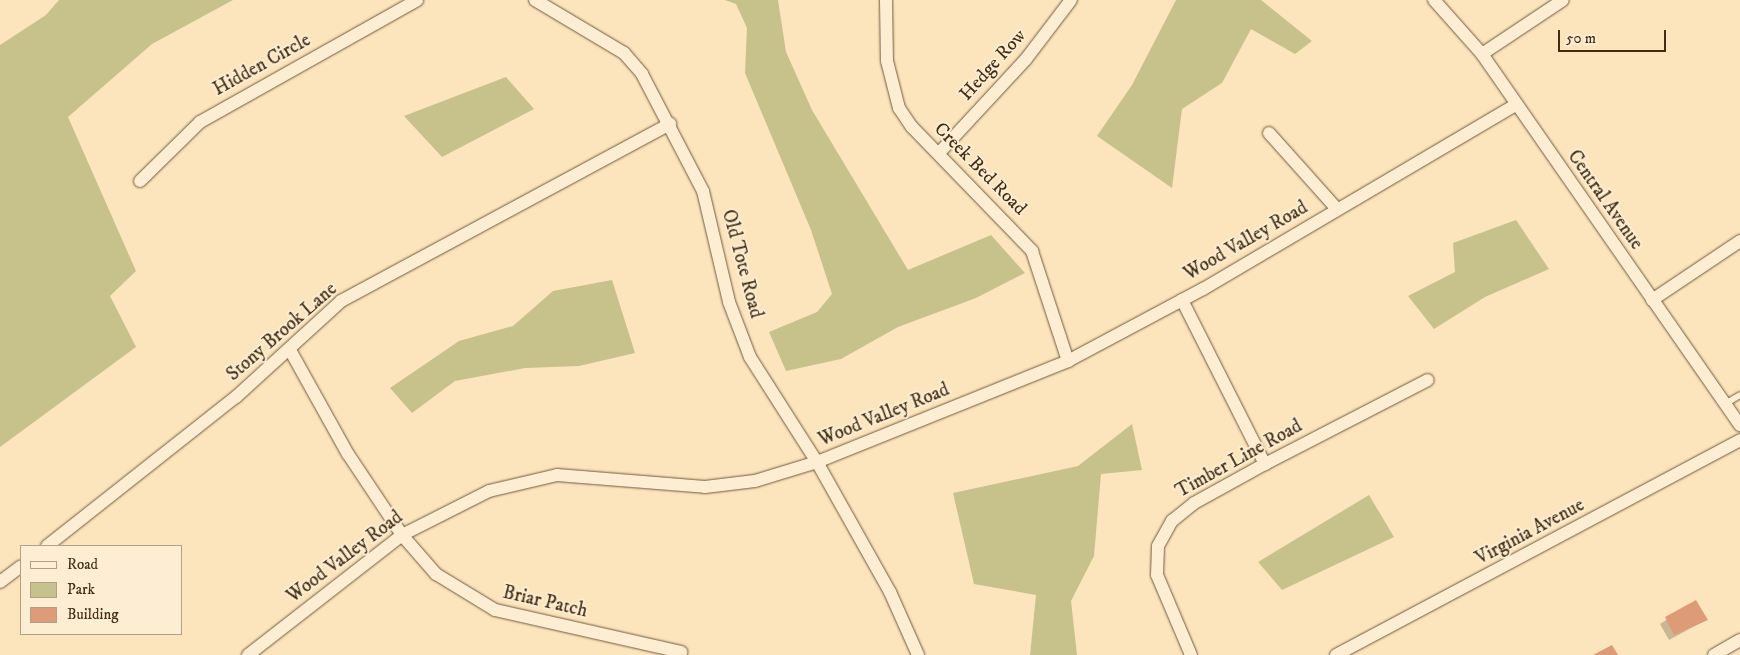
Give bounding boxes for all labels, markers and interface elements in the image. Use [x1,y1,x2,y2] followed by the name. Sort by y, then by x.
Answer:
[1560,20,1668,52] scale bar
[955,25,1031,105] street label: Hedge Row
[209,29,315,101] street label: Hidden Circle
[1566,29,1596,48] text: 50 m
[929,118,1031,220] street label: Creek Bed Road
[1562,146,1648,254] street label: Central Avenue
[1180,196,1312,286] street label: Wood Valley Road
[717,207,767,321] street label: Old Tote Road
[222,278,342,386] street label: Stony Brook Lane
[815,378,953,452] street label: Wood Valley Road
[1172,415,1306,503] street label: Timber Line Road
[1472,494,1588,570] street label: Virginia Avenue
[283,506,407,608] street label: Wood Valley Road
[20,545,182,635] legend
[67,555,98,574] text: Road
[67,580,95,599] text: Park
[500,581,590,623] street label: Briar Patch
[67,605,119,624] text: Building

